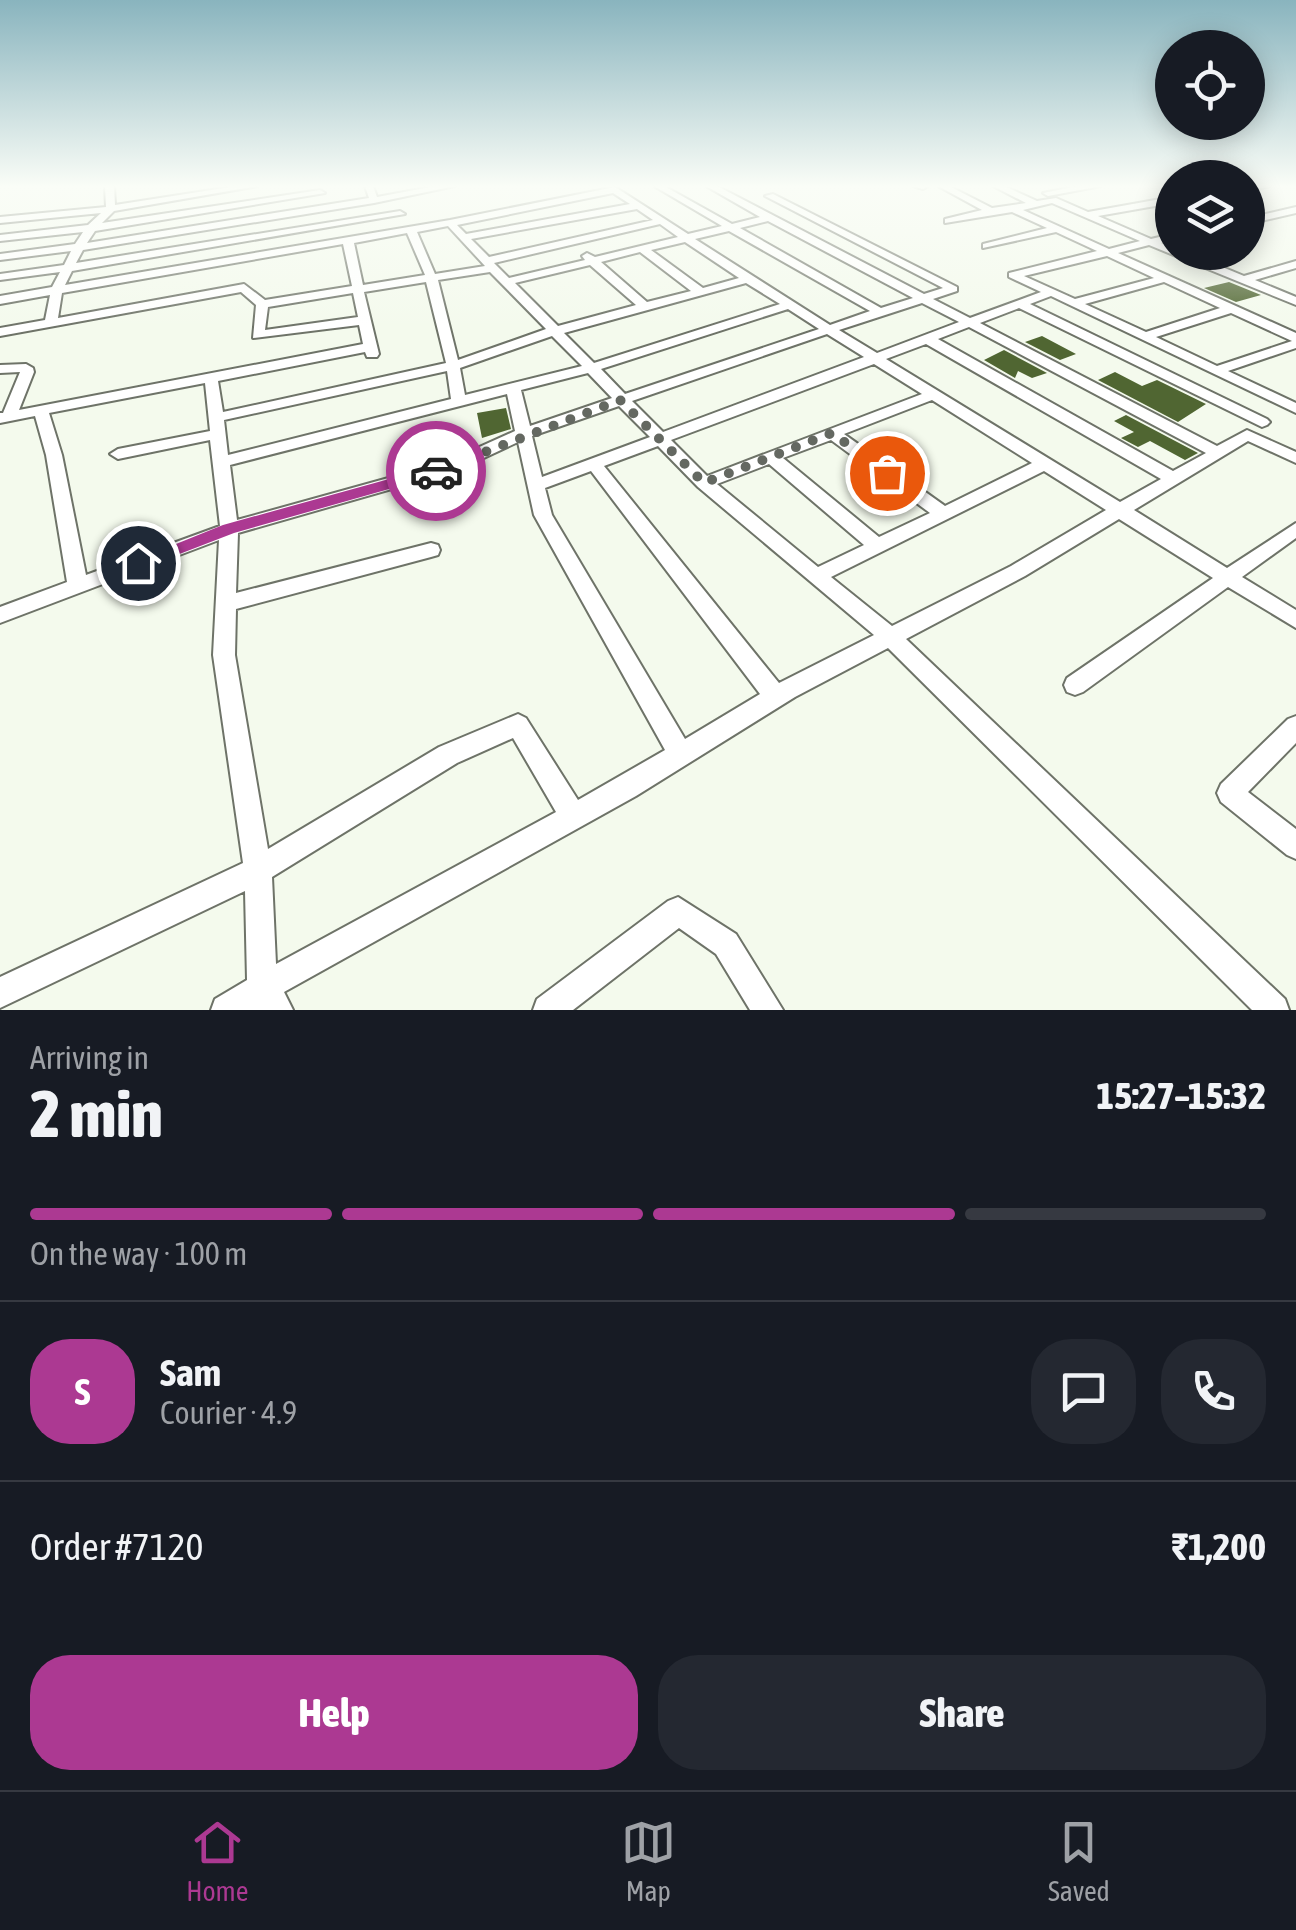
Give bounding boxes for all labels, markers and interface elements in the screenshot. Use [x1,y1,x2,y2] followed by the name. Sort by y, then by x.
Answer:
[1155,30,1265,270] map controls
[1155,30,1265,140] button: locate
[1155,160,1265,270] button: layers
[386,421,486,521] courier
[845,431,930,516] pin
[409,444,464,499] icon: car
[860,446,915,501] icon: bag
[96,521,181,606] pin
[111,536,166,591] icon: home
[30,1039,149,1076] text: Arriving in
[1096,1074,1266,1117] text: 15:27–15:32
[30,1076,163,1151] text: 2 min
[30,1235,247,1272] text: On the way · 100 m
[1031,1339,1136,1444] button: chat
[1161,1339,1266,1444] button: phone
[160,1351,221,1394] text: Sam
[75,1370,90,1413] text: S
[160,1394,297,1431] text: Courier · 4.9
[30,1525,203,1568] text: Order #7120
[1171,1525,1266,1568] text: ₹1,200
[30,1655,638,1770] button: Help
[658,1655,1266,1770] button: Share
[186,1815,248,1907] tab: Home
[621,1815,676,1907] tab: Map
[1048,1815,1110,1907] tab: Saved

